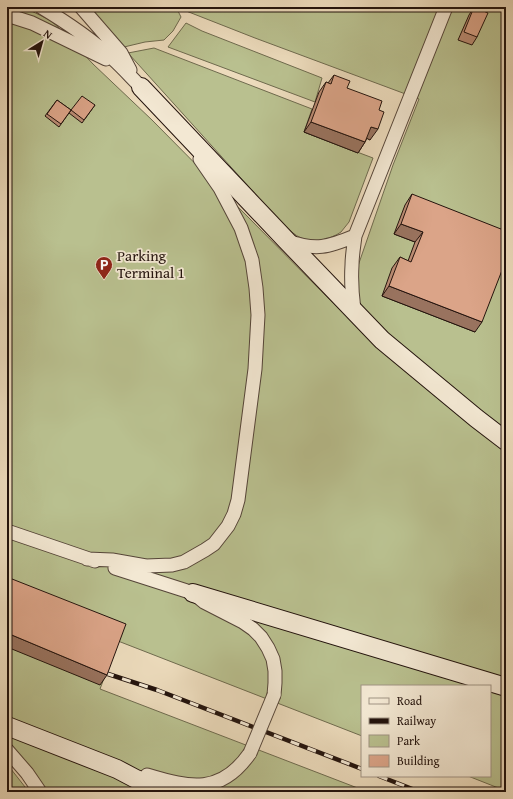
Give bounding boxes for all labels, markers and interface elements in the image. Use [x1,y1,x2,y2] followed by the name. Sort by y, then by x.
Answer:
[22,22,62,62] north arrow
[40,25,56,43] text: N
[117,245,185,283] place label: Parking Terminal 1
[94,255,114,280] parking icon: Parking Terminal 1
[361,685,491,777] legend
[397,692,423,709] text: Road
[397,712,436,729] text: Railway
[397,732,421,749] text: Park
[397,752,440,769] text: Building

